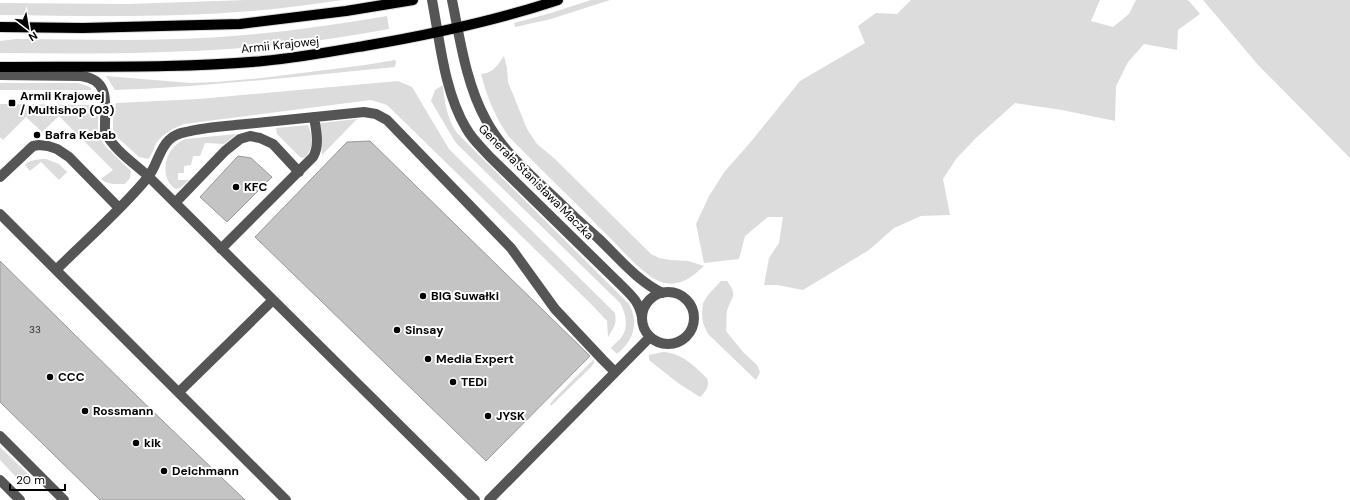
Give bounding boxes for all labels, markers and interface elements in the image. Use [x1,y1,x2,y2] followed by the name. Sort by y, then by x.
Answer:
[8,8,48,48] north arrow
[26,29,40,45] text: N
[240,33,320,57] street label: Armii Krajowej
[20,88,115,118] place label: Armii Krajowej / Multishop (03)
[7,98,17,108] marker: Armii Krajowej / Multishop (03)
[475,121,597,243] street label: Generała Stanisława Maczka
[45,127,116,143] place label: Bafra Kebab
[32,130,42,140] marker: Bafra Kebab
[244,179,268,195] place label: KFC
[231,182,241,192] marker: KFC
[431,288,499,304] place label: BIG Suwałki
[418,291,428,301] marker: BIG Suwałki
[405,322,444,338] place label: Sinsay
[29,323,41,336] house number: 33
[392,325,402,335] marker: Sinsay
[436,351,514,367] place label: Media Expert
[423,354,433,364] marker: Media Expert
[58,369,85,385] place label: CCC
[45,372,55,382] marker: CCC
[461,374,487,390] place label: TEDi
[448,377,458,387] marker: TEDi
[93,403,153,419] place label: Rossmann
[80,406,90,416] marker: Rossmann
[496,408,525,424] place label: JYSK
[483,411,493,421] marker: JYSK
[144,435,161,451] place label: kik
[131,438,141,448] marker: kik
[172,463,239,479] place label: Deichmann
[10,466,65,492] scale bar
[159,466,169,476] marker: Deichmann
[16,472,45,488] text: 20 m

